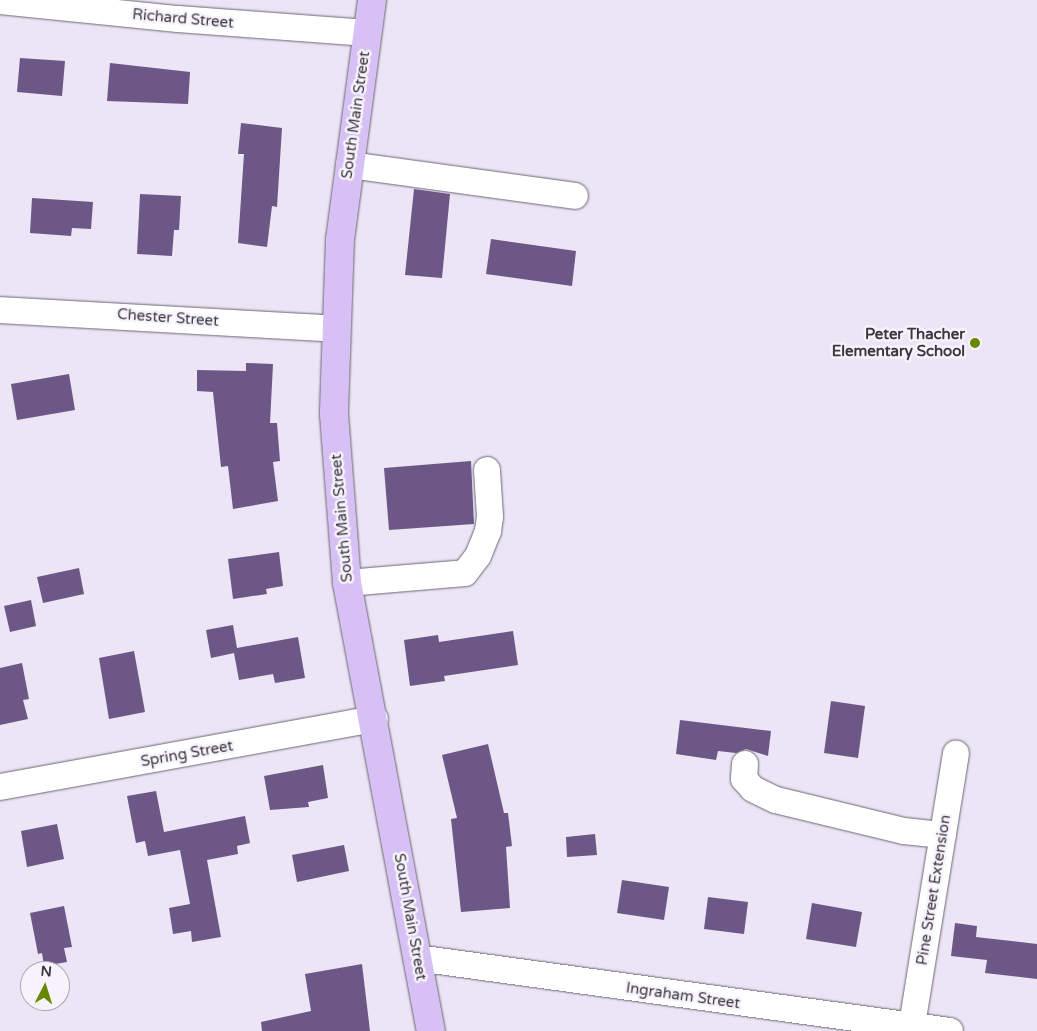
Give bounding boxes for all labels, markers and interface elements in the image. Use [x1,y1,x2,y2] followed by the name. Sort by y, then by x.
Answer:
[132,6,234,32] street label: Richard Street
[338,50,374,180] street label: South Main Street
[117,305,219,331] street label: Chester Street
[832,325,965,360] place label: Peter Thacher Elementary School
[969,337,981,349] marker: Peter Thacher Elementary School
[327,453,357,583] street label: South Main Street
[139,737,235,771] street label: Spring Street
[913,813,955,967] street label: Pine Street Extension
[390,852,430,982] street label: South Main Street
[20,961,70,1011] north arrow
[40,963,53,981] text: N
[625,979,741,1013] street label: Ingraham Street

